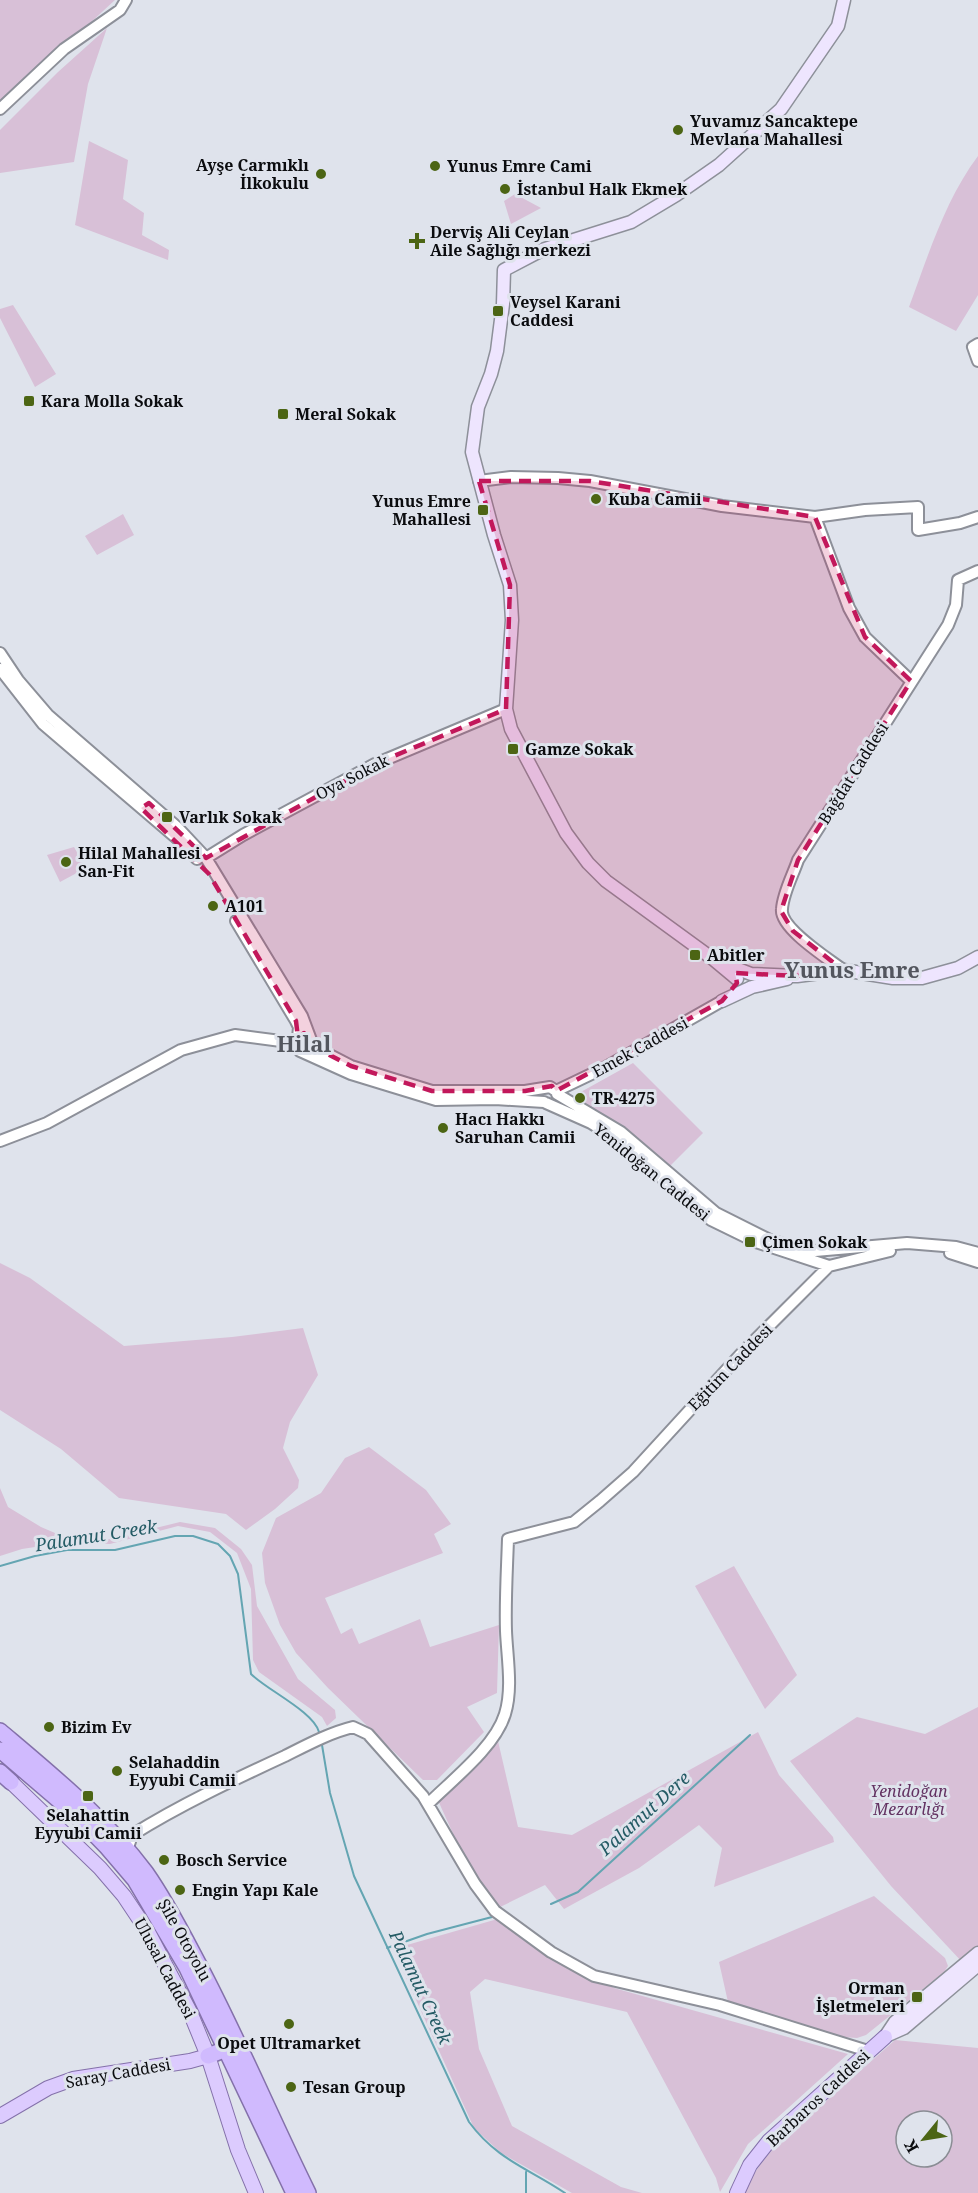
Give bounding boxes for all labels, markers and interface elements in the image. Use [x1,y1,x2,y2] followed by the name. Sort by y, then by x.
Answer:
[690,110,858,150] place label: Yuvamız Sancaktepe Mevlana Mahallesi
[671,123,685,137] marker: Yuvamız Sancaktepe Mevlana Mahallesi
[196,154,309,194] place label: Ayşe Çarmıklı İlkokulu
[447,155,592,177] place label: Yunus Emre Cami
[428,159,442,173] marker: Yunus Emre Cami
[314,167,328,181] marker: Ayşe Çarmıklı İlkokulu
[517,178,688,200] place label: İstanbul Halk Ekmek
[498,182,512,196] marker: İstanbul Halk Ekmek
[430,221,591,261] place label: Derviş Ali Ceylan Aile Sağlığı merkezi
[408,232,426,250] marker: Derviş Ali Ceylan Aile Sağlığı merkezi
[510,291,621,331] place label: Veysel Karani Caddesi
[491,304,505,318] marker: Veysel Karani Caddesi
[41,390,184,412] place label: Kara Molla Sokak
[22,394,36,408] marker: Kara Molla Sokak
[295,403,397,425] place label: Meral Sokak
[276,407,290,421] marker: Meral Sokak
[608,488,702,510] place label: Kuba Camii
[372,490,471,530] place label: Yunus Emre Mahallesi
[589,492,603,506] marker: Kuba Camii
[476,503,490,517] marker: Yunus Emre Mahallesi
[813,718,893,828] street label: Bağdat Caddesi
[525,738,634,760] place label: Gamze Sokak
[506,742,520,756] marker: Gamze Sokak
[311,749,393,805] street label: Oya Sokak
[179,806,283,828] place label: Varlık Sokak
[160,810,174,824] marker: Varlık Sokak
[78,842,201,882] place label: Hilal Mahallesi San-Fit
[59,855,73,869] marker: Hilal Mahallesi San-Fit
[225,895,264,917] place label: A101
[206,899,220,913] marker: A101
[707,944,765,966] place label: Abitler
[688,948,702,962] marker: Abitler
[784,954,920,984] district label: Yunus Emre
[588,1012,692,1082] street label: Emek Caddesi
[277,1028,331,1058] district label: Hilal
[592,1087,655,1109] place label: TR-4275
[573,1091,587,1105] marker: TR-4275
[455,1108,576,1148] place label: Hacı Hakkı Saruhan Camii
[589,1118,715,1226] street label: Yenidoğan Caddesi
[436,1121,450,1135] marker: Hacı Hakkı Saruhan Camii
[762,1231,868,1253] place label: Çimen Sokak
[743,1235,757,1249] marker: Çimen Sokak
[683,1319,777,1415] street label: Eğitim Caddesi
[32,1513,159,1557] water label: Palamut Creek
[61,1716,132,1738] place label: Bizim Ev
[42,1720,56,1734] marker: Bizim Ev
[129,1751,237,1791] place label: Selahaddin Eyyubi Camii
[110,1764,124,1778] marker: Selahaddin Eyyubi Camii
[593,1766,695,1861] water label: Palamut Dere
[870,1780,948,1820] park label: Yenidoğan Mezarlığı
[81,1789,95,1803] marker: Selahattin Eyyubi Camii
[34,1804,142,1844] place label: Selahattin Eyyubi Camii
[176,1849,287,1871] place label: Bosch Service
[157,1853,171,1867] marker: Bosch Service
[192,1879,319,1901] place label: Engin Yapı Kale
[173,1883,187,1897] marker: Engin Yapı Kale
[153,1895,217,1985] street label: Şile Otoyolu
[129,1914,201,2022] street label: Ulusal Caddesi
[384,1925,458,2049] water label: Palamut Creek
[816,1977,905,2017] place label: Orman İşletmeleri
[910,1990,924,2004] marker: Orman İşletmeleri
[282,2017,296,2031] marker: Opet Ultramarket
[217,2032,361,2054] place label: Opet Ultramarket
[762,2044,874,2152] street label: Barbaros Caddesi
[64,2053,172,2093] street label: Saray Caddesi
[303,2076,406,2098] place label: Tesan Group
[284,2080,298,2094] marker: Tesan Group
[894,2109,954,2169] north arrow
[898,2136,923,2157] text: K

